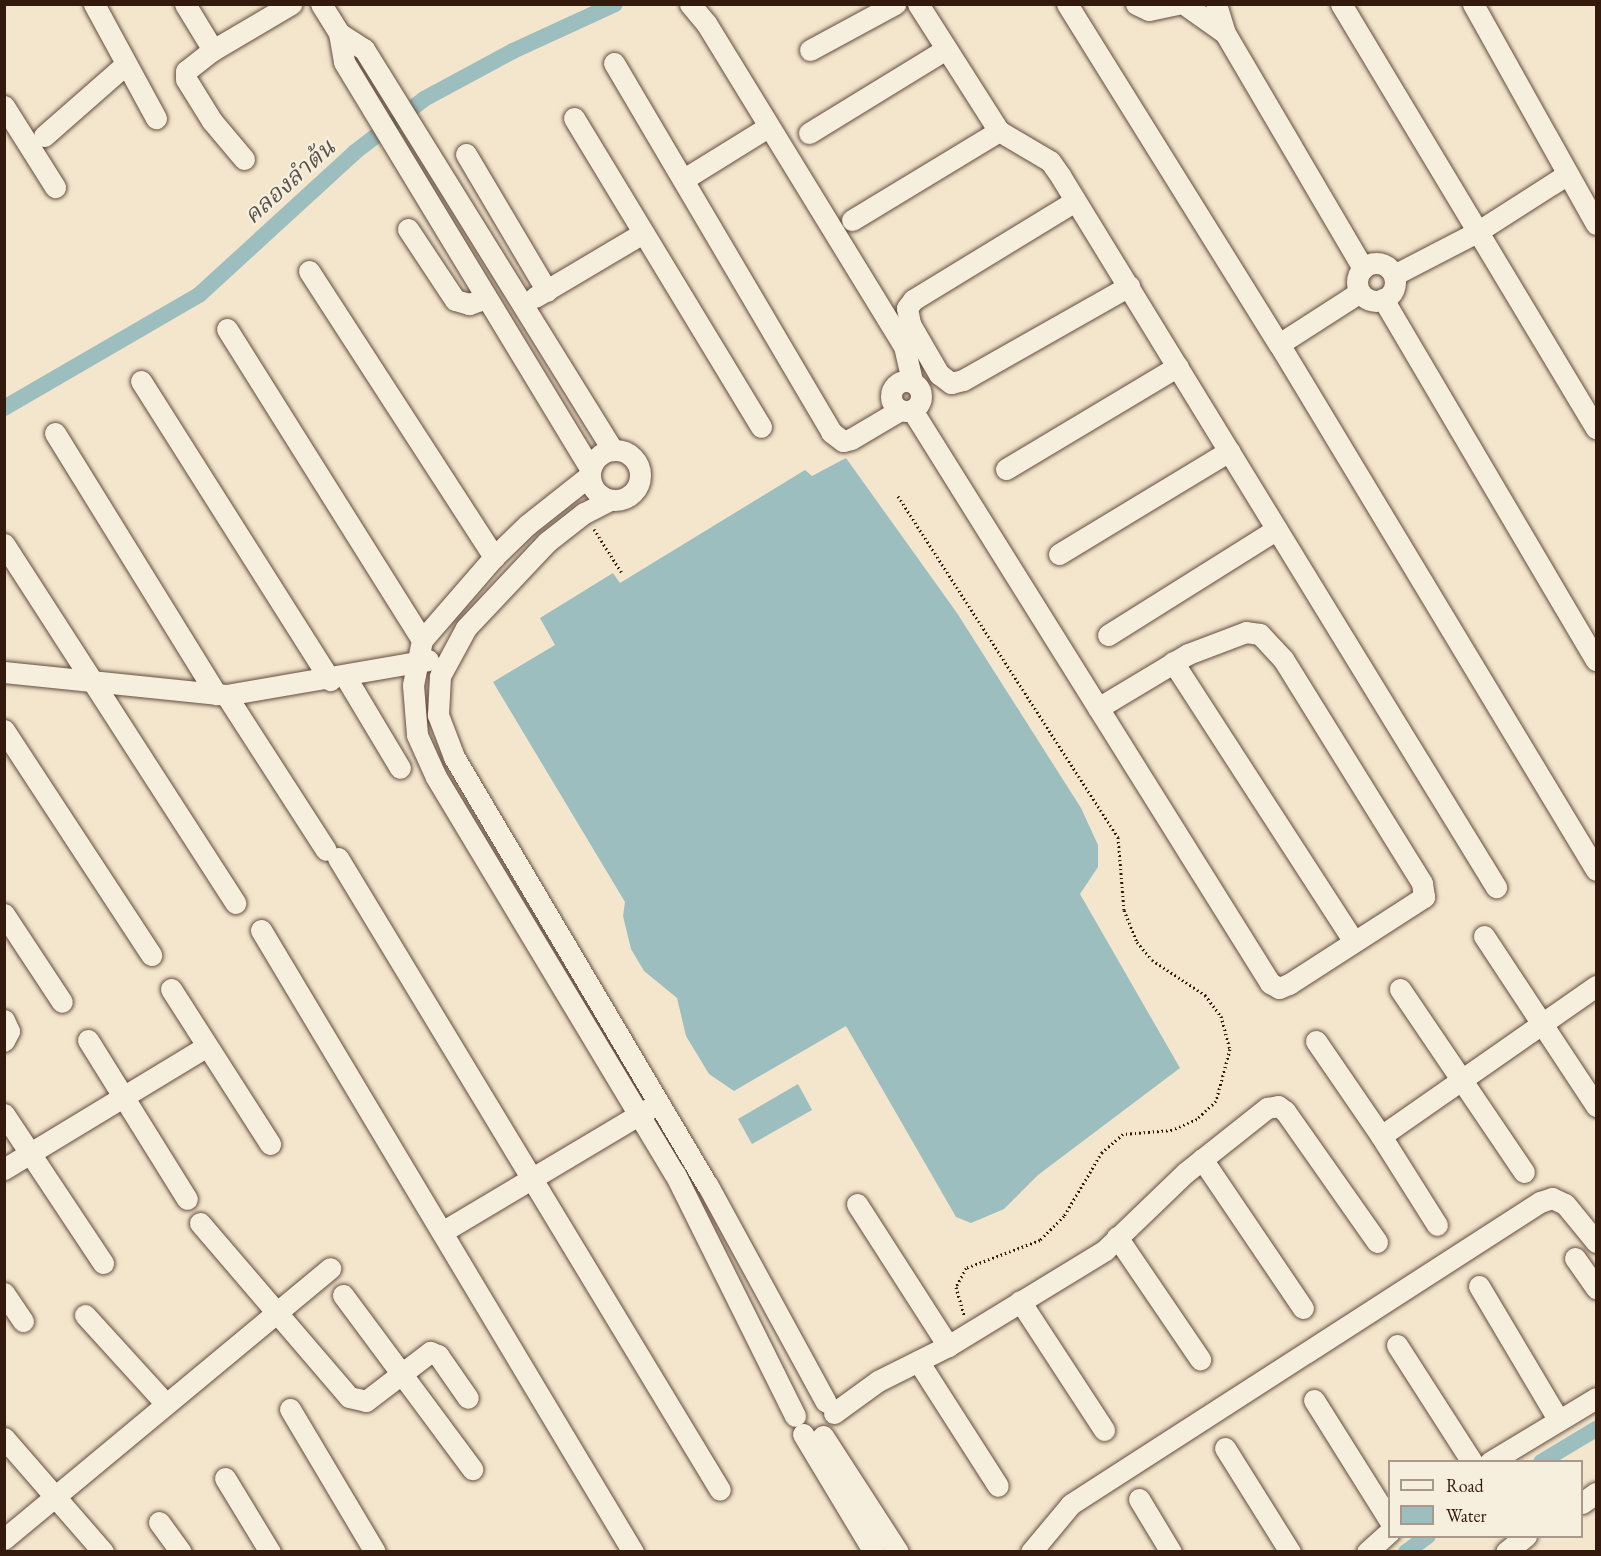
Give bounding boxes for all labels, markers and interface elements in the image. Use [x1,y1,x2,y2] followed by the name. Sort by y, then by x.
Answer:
[237,133,341,229] water label: คลองลำต้น
[1388,1460,1583,1538] legend
[1446,1474,1484,1497] text: Road
[1446,1504,1487,1527] text: Water

